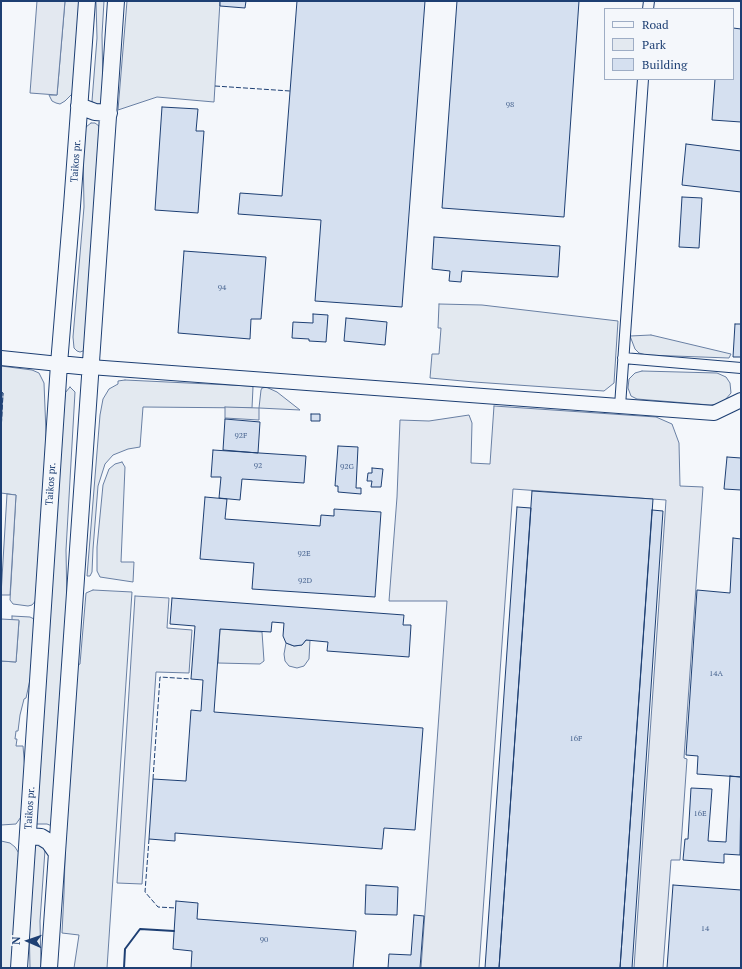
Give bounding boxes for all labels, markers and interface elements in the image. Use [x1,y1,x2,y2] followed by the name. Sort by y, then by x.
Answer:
[604,8,734,80] legend
[642,17,669,32] text: Road
[642,37,666,52] text: Park
[642,57,687,72] text: Building
[506,100,514,110] house number: 98
[69,139,83,183] street label: Taikos pr.
[218,283,226,293] house number: 94
[235,431,247,441] house number: 92F
[254,461,262,471] house number: 92
[44,462,58,506] street label: Taikos pr.
[340,462,354,472] house number: 92G
[297,549,311,559] house number: 92E
[298,576,312,586] house number: 92D
[709,669,723,679] house number: 14A
[570,734,582,744] house number: 16F
[23,786,37,830] street label: Taikos pr.
[693,809,707,819] house number: 16E
[8,921,48,961] north arrow
[701,924,709,934] house number: 14
[260,935,268,945] house number: 90
[9,936,23,945] text: N

